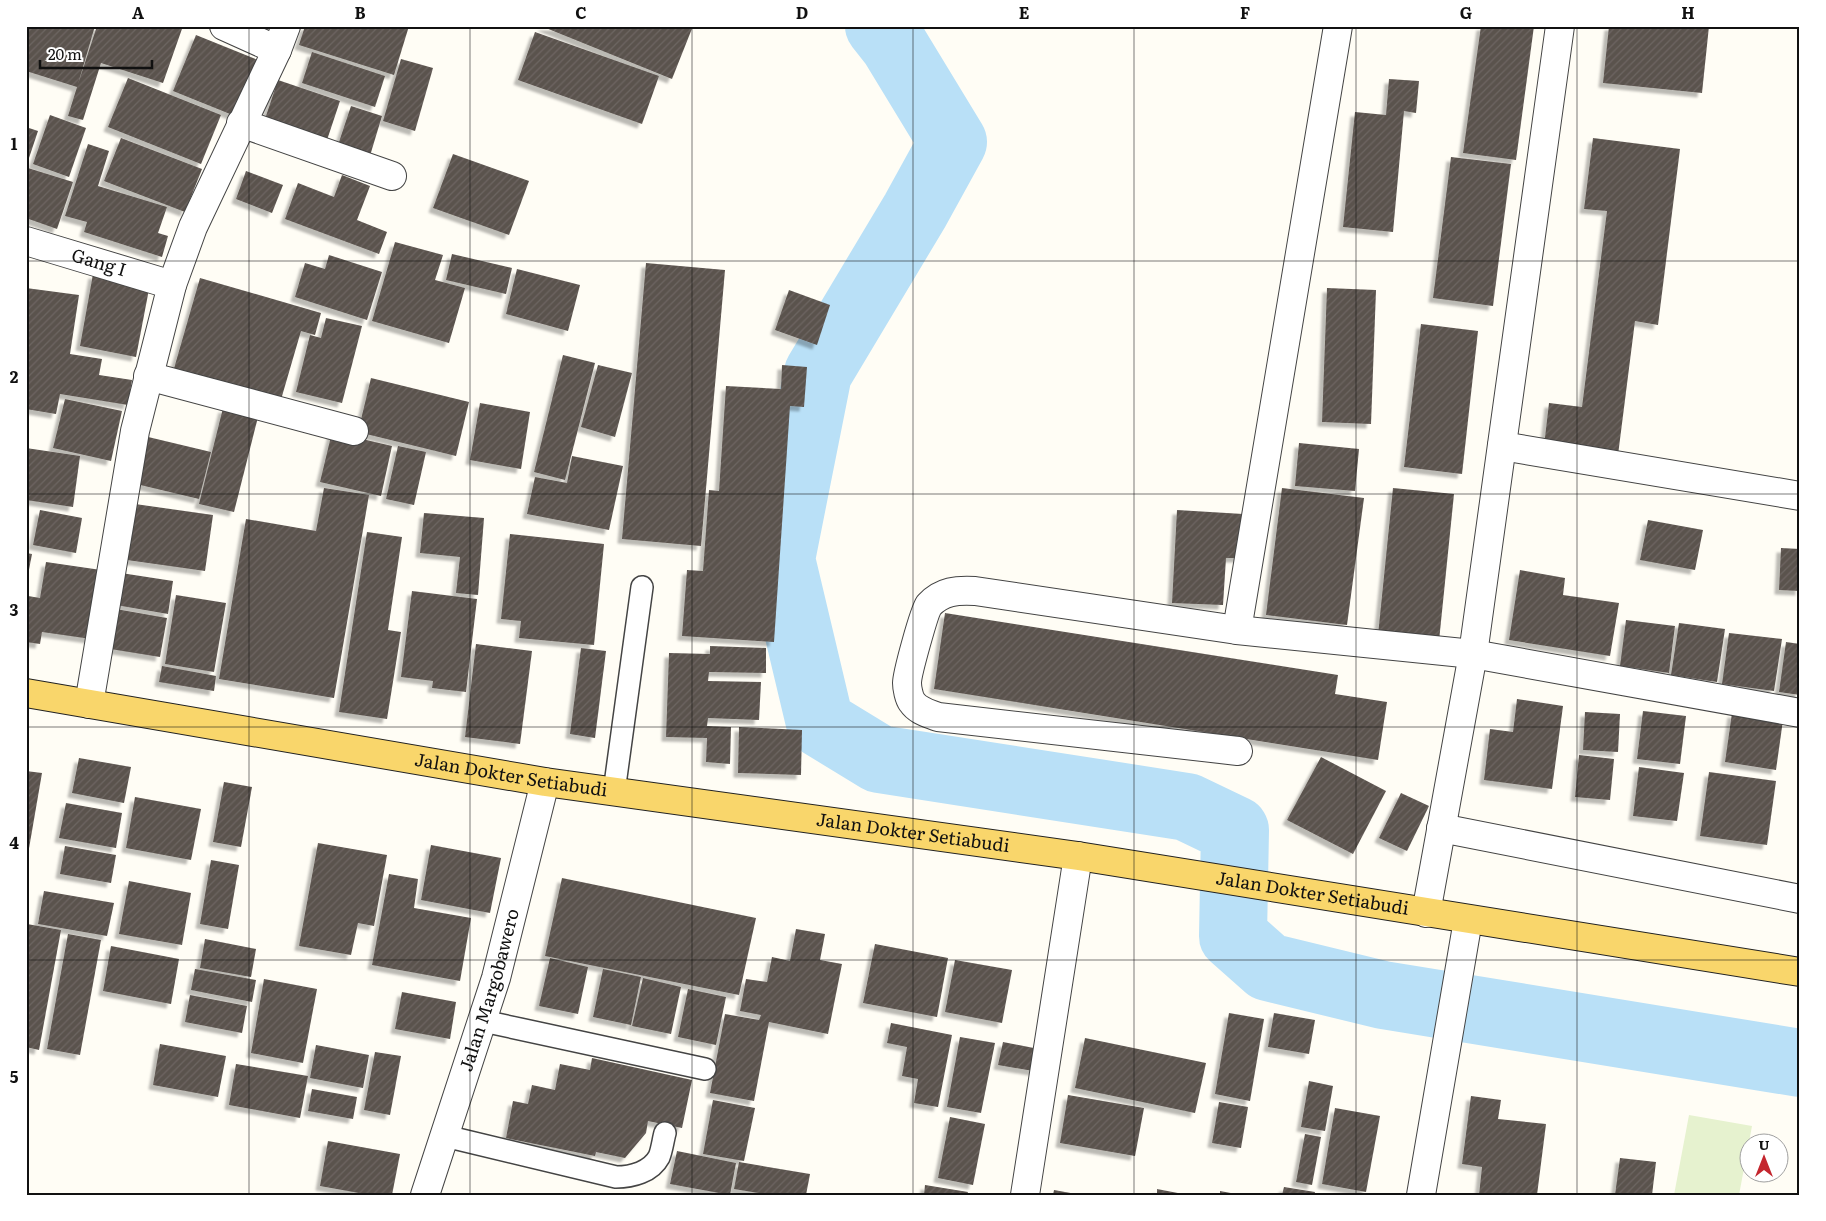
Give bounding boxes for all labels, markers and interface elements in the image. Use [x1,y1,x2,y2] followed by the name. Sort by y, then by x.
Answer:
[132,0,144,24] text: A
[354,0,366,24] text: B
[575,0,587,24] text: C
[796,0,808,24] text: D
[1019,0,1030,24] text: E
[1240,0,1250,24] text: F
[1460,0,1472,24] text: G
[1681,0,1695,24] text: H
[40,38,152,70] scale bar
[48,42,82,65] text: 20 m
[11,131,18,155] text: 1
[68,240,130,283] street label: Gang I
[10,364,19,388] text: 2
[10,597,19,621] text: 3
[413,745,609,803] street label: Jalan Dokter Setiabudi
[815,805,1012,858] street label: Jalan Dokter Setiabudi
[9,830,19,854] text: 4
[1214,863,1411,921] street label: Jalan Dokter Setiabudi
[451,905,525,1075] street label: Jalan Margobawero
[10,1064,19,1088] text: 5
[1738,1134,1788,1184] north arrow
[1758,1134,1770,1154] text: U

